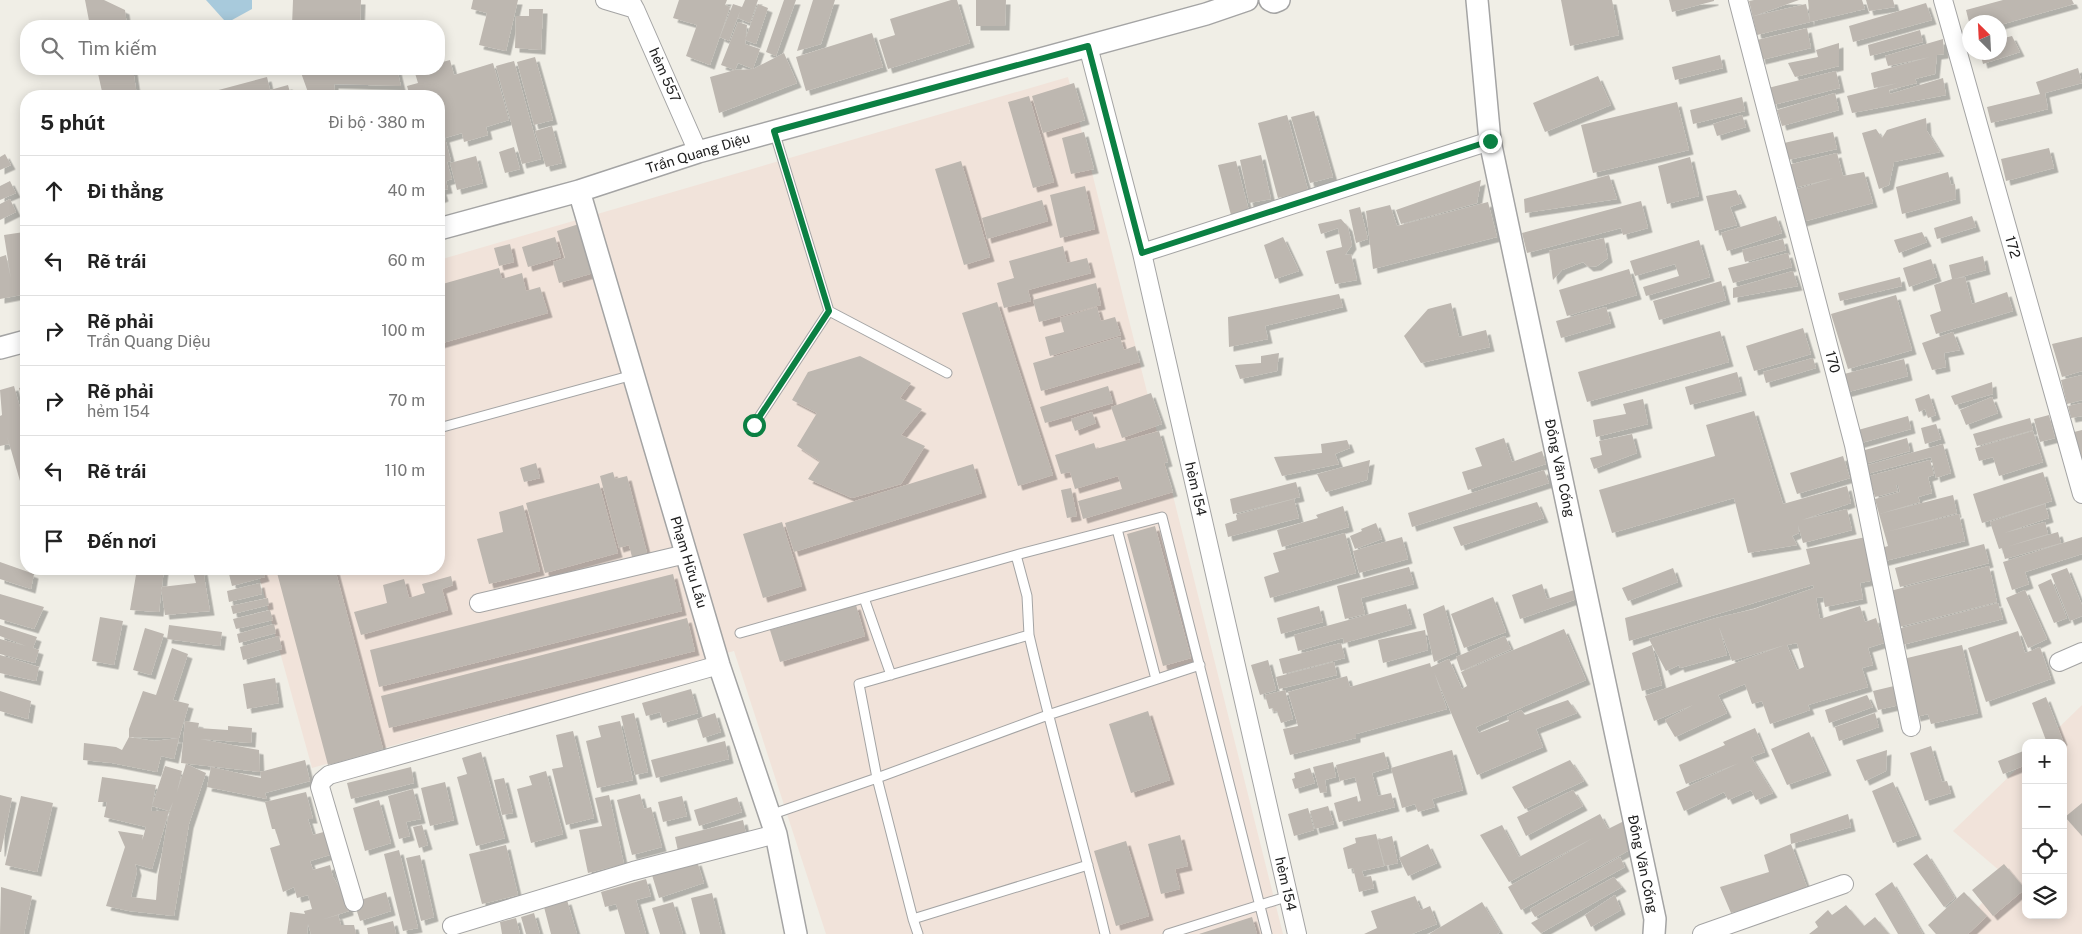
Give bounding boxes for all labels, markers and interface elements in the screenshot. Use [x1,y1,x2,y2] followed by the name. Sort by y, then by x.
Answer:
[1962,15,2007,60] north arrow
[20,20,445,75] search box
[38,34,66,62] icon: search
[78,37,157,59] text: Tìm kiếm
[646,45,684,105] street label: hẻm 557
[40,110,105,135] text: 5 phút
[328,113,425,132] text: Đi bộ · 380 m
[644,130,752,176] street label: Trần Quang Diệu
[1479,130,1502,153] route end
[40,177,68,205] icon: ahead
[87,180,164,202] text: Đi thẳng
[387,181,425,200] text: 40 m
[2002,234,2024,260] street label: 172
[40,247,68,275] icon: left
[87,250,146,272] text: Rẽ trái
[388,251,425,270] text: 60 m
[87,310,154,332] text: Rẽ phải
[40,317,68,345] icon: right
[381,321,425,340] text: 100 m
[87,332,210,351] text: Trần Quang Diệu
[1822,349,1844,375] street label: 170
[87,380,154,402] text: Rẽ phải
[40,387,68,415] icon: right
[388,391,425,410] text: 70 m
[87,402,150,421] text: hẻm 154
[743,414,766,437] route start
[1542,417,1578,519] street label: Đồng Văn Cống
[40,457,68,485] icon: left
[87,460,146,482] text: Rẽ trái
[1182,460,1210,518] street label: hẻm 154
[384,461,425,480] text: 110 m
[667,514,711,610] street label: Phạm Hữu Lầu
[40,527,68,555] icon: arrive
[87,530,156,552] text: Đến nơi
[2022,739,2067,919] map controls
[2022,739,2067,784] button: +
[2022,784,2067,829] button: −
[1625,813,1661,915] street label: Đồng Văn Cống
[2022,829,2067,874] button: locate
[1272,855,1300,913] street label: hẻm 154
[2022,874,2067,919] button: layers

